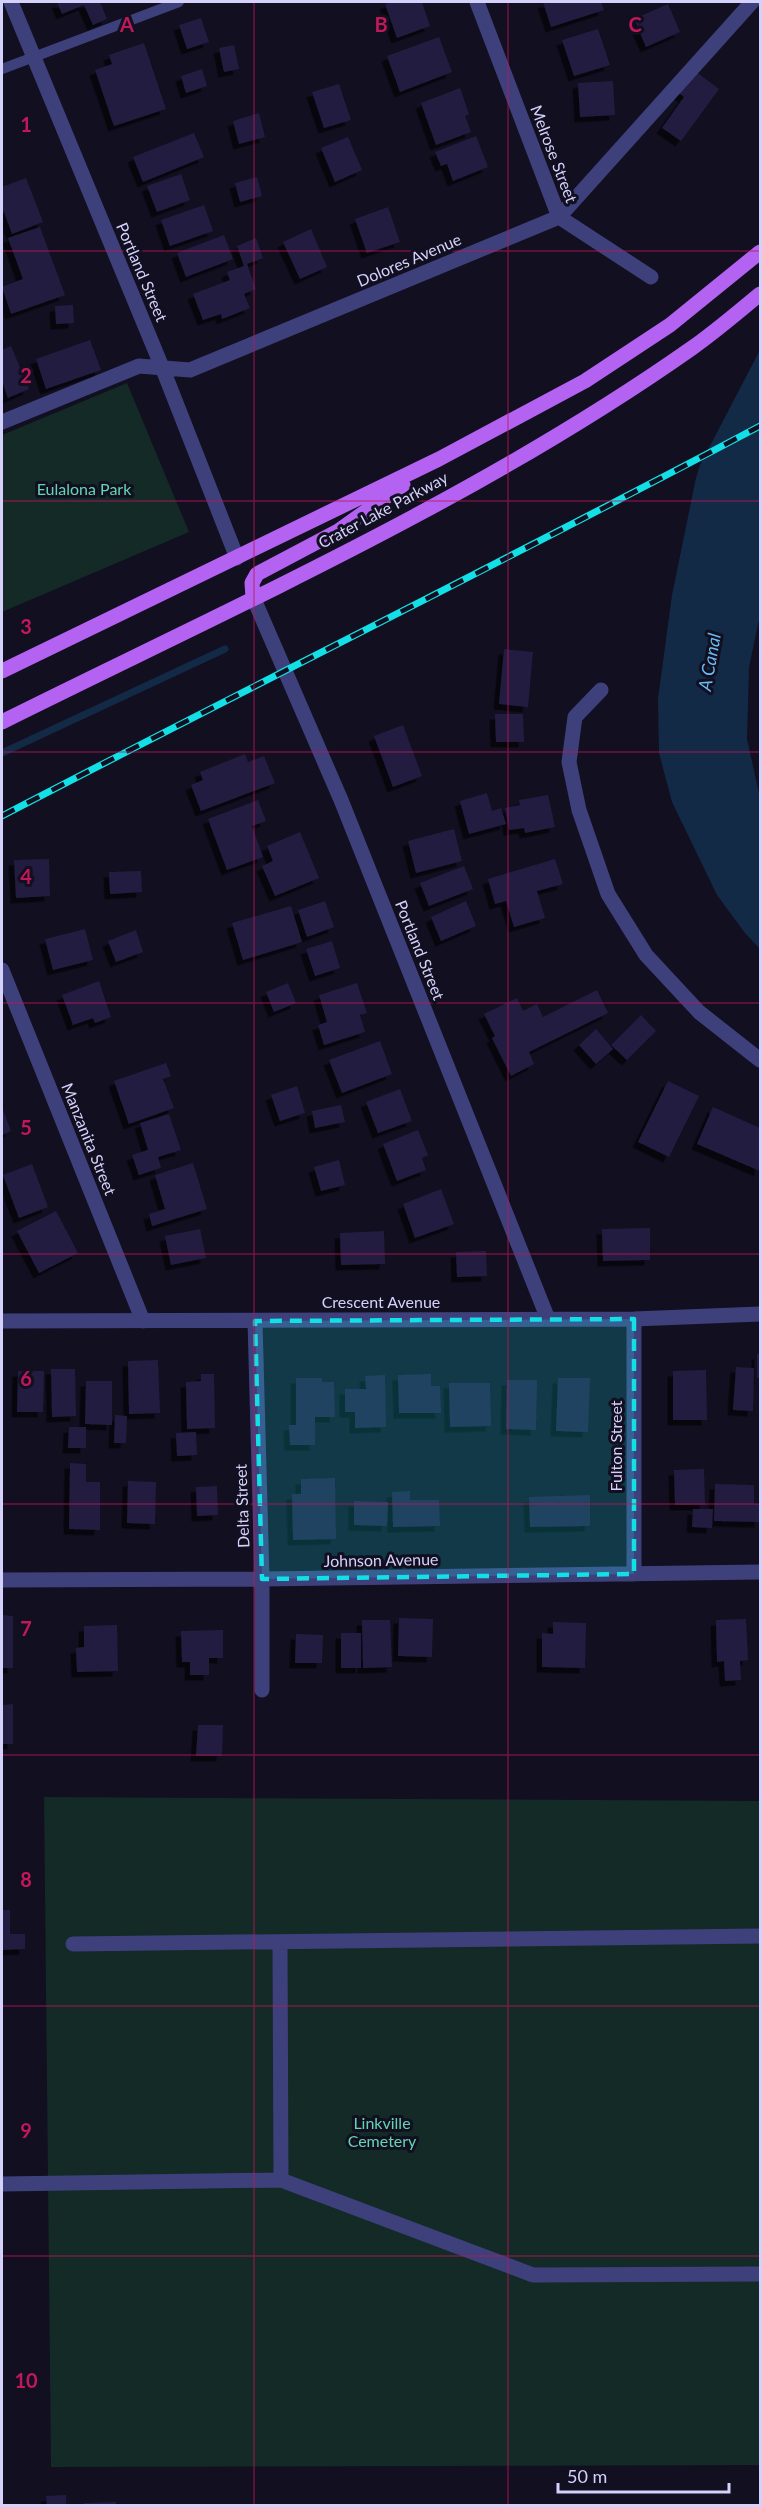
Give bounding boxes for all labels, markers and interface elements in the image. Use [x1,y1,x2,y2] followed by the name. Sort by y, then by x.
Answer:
[119,12,134,36] text: A
[374,12,388,36] text: B
[628,12,642,36] text: C
[527,102,582,206] street label: Melrose Street
[20,112,32,136] text: 1
[113,219,172,324] street label: Portland Street
[354,229,464,290] street label: Dolores Avenue
[20,363,32,387] text: 2
[315,467,451,552] street label: Crater Lake Parkway
[37,479,132,498] park label: Eulalona Park
[20,614,32,638] text: 3
[693,631,725,693] water label: A Canal
[20,864,32,888] text: 4
[392,897,449,1003] street label: Portland Street
[58,1080,121,1198] street label: Manzanita Street
[20,1115,32,1139] text: 5
[322,1292,440,1311] street label: Crescent Avenue
[20,1366,32,1390] text: 6
[606,1400,625,1492] street label: Fulton Street
[231,1463,252,1548] street label: Delta Street
[323,1549,439,1570] street label: Johnson Avenue
[20,1616,32,1640] text: 7
[20,1867,32,1891] text: 8
[348,2113,417,2150] park label: Linkville Cemetery
[20,2118,32,2142] text: 9
[14,2368,38,2392] text: 10
[558,2456,729,2494] scale bar
[567,2465,607,2487] text: 50 m

